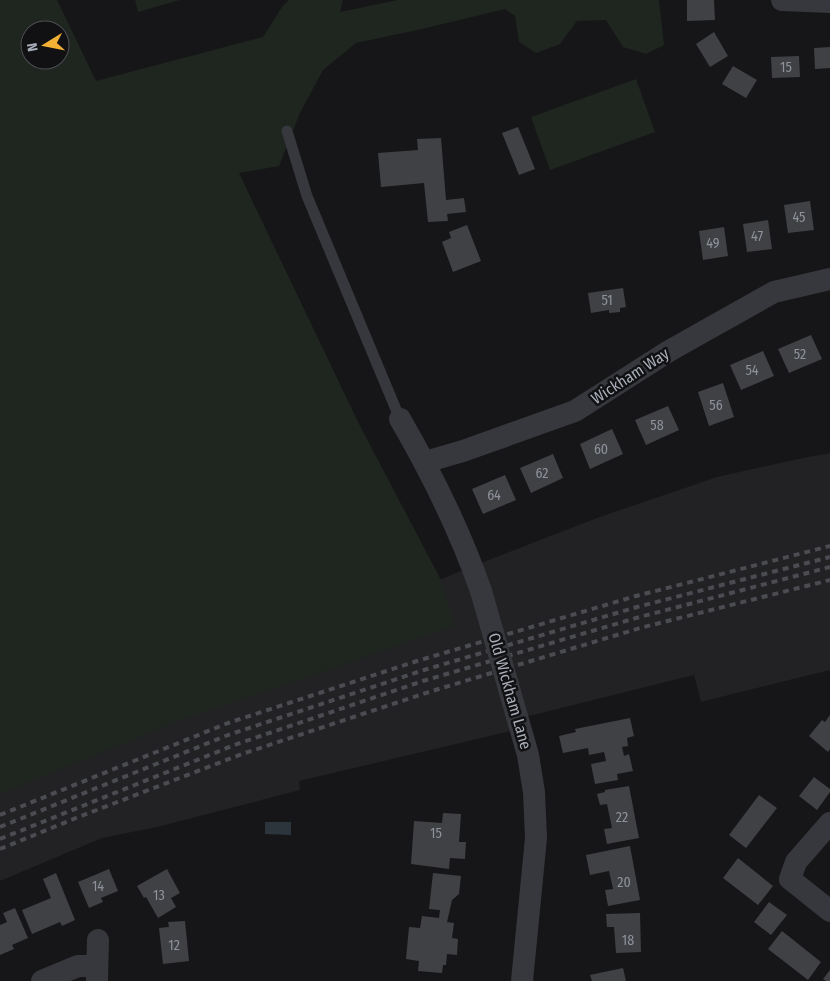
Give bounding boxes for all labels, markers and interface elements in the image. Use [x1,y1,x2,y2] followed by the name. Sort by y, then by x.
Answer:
[20,20,70,70] north arrow
[24,42,42,53] text: N
[780,59,792,76] house number: 15
[792,209,806,226] house number: 45
[751,228,763,245] house number: 47
[706,235,720,252] house number: 49
[601,292,613,309] house number: 51
[588,343,673,408] street label: Wickham Way
[794,346,806,363] house number: 52
[745,362,759,379] house number: 54
[709,397,723,414] house number: 56
[650,417,664,434] house number: 58
[594,441,608,458] house number: 60
[536,465,549,482] house number: 62
[487,487,501,504] house number: 64
[484,631,536,752] street label: Old Wickham Lane
[616,809,628,826] house number: 22
[430,825,442,842] house number: 15
[617,874,631,891] house number: 20
[92,878,104,895] house number: 14
[153,887,165,904] house number: 13
[622,932,634,949] house number: 18
[168,937,180,954] house number: 12

